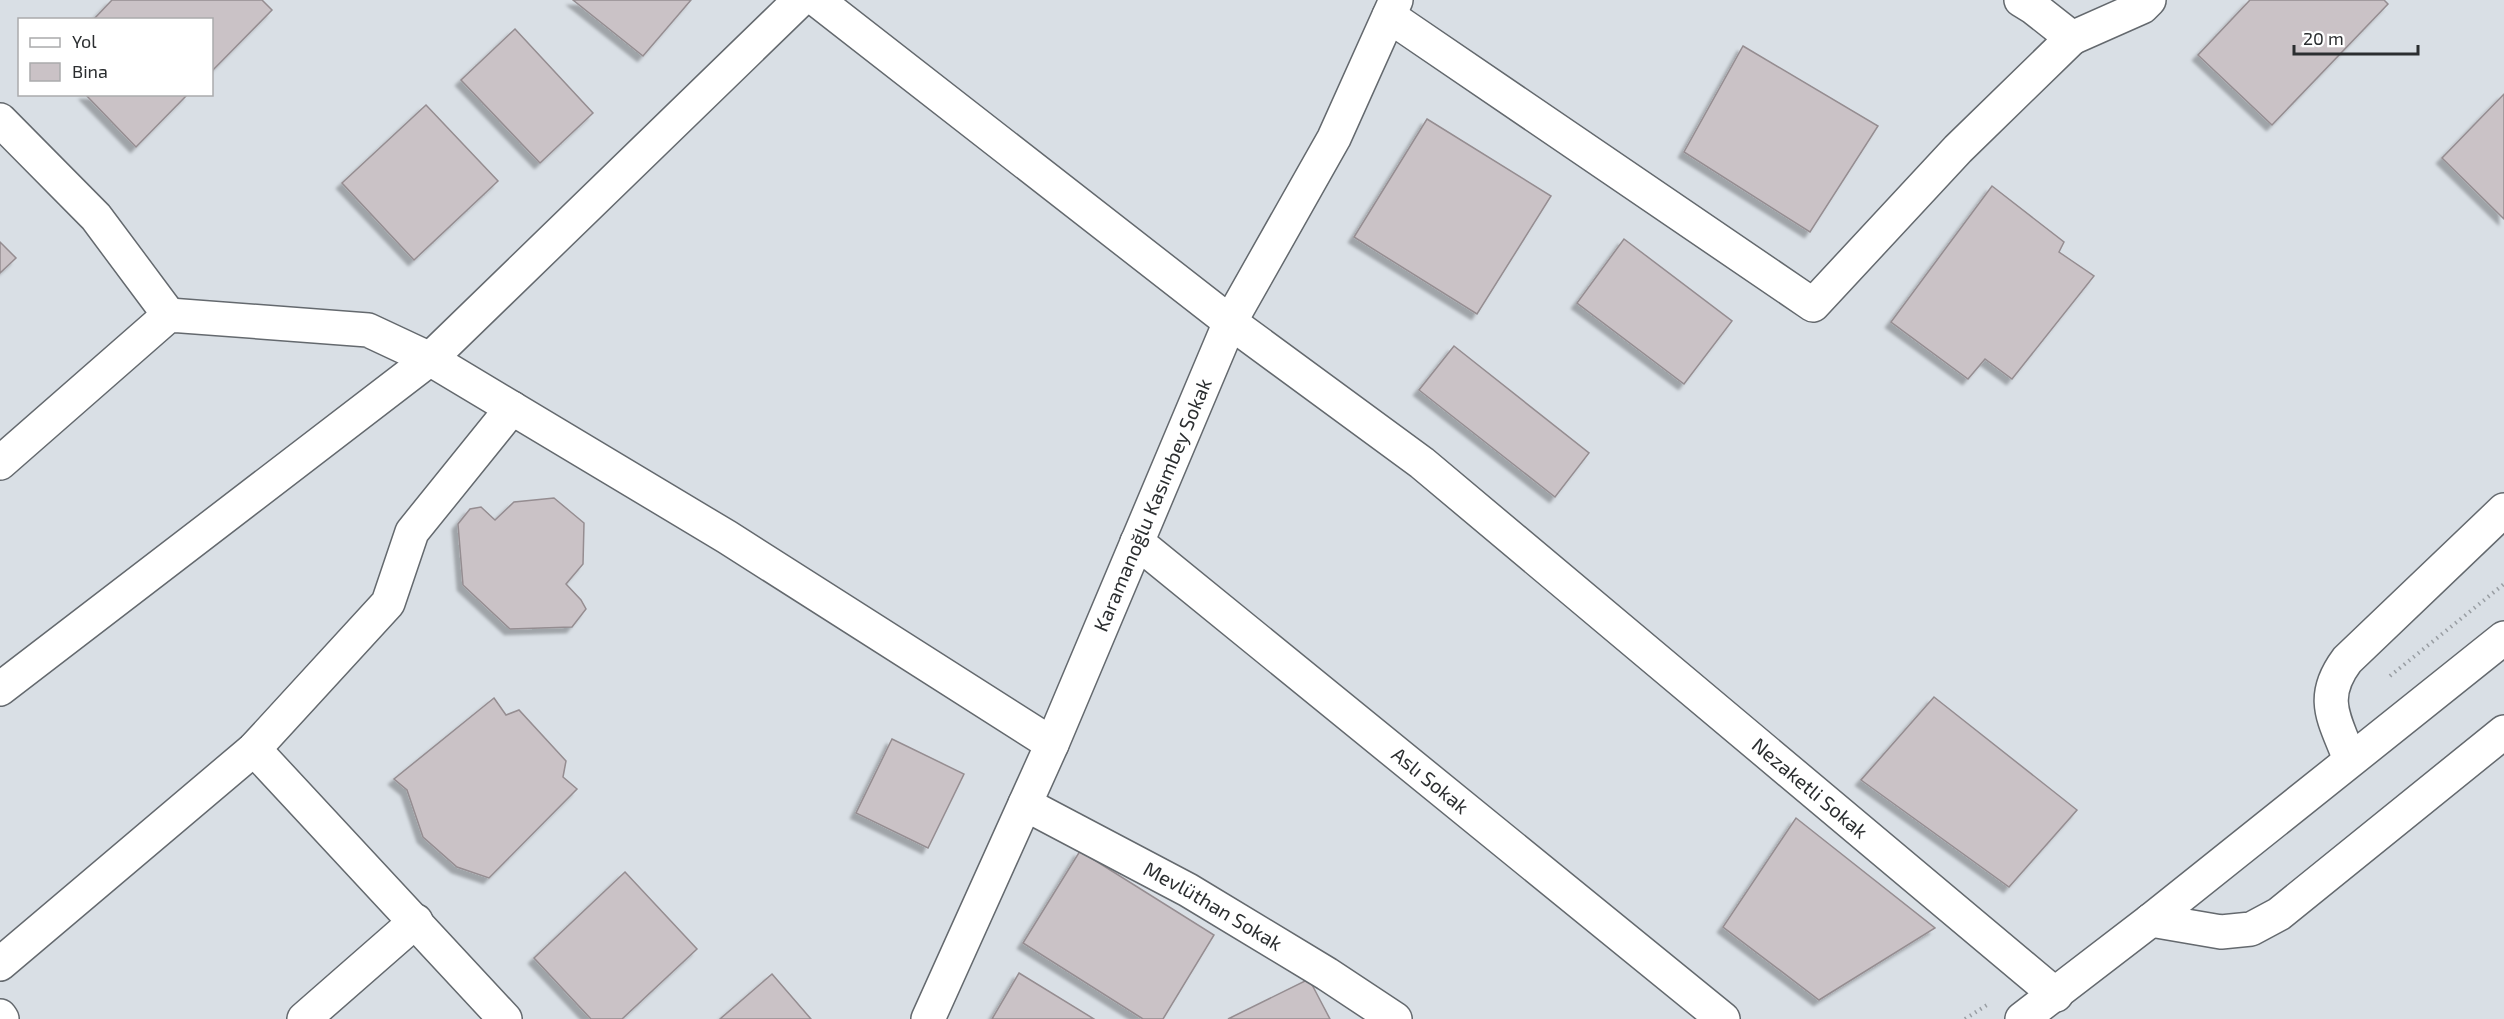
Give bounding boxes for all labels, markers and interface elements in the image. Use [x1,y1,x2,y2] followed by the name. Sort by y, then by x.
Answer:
[18,18,213,96] legend
[2294,18,2418,56] scale bar
[2303,27,2344,49] text: 20 m
[72,30,97,52] text: Yol
[72,60,108,82] text: Bina
[1088,374,1216,635] street label: Karamanoğlu Kasımbey Sokak
[1748,732,1873,843] street label: Nezaketli Sokak
[1388,742,1474,818] street label: Aslı Sokak
[1140,856,1287,955] street label: Mevlüthan Sokak

